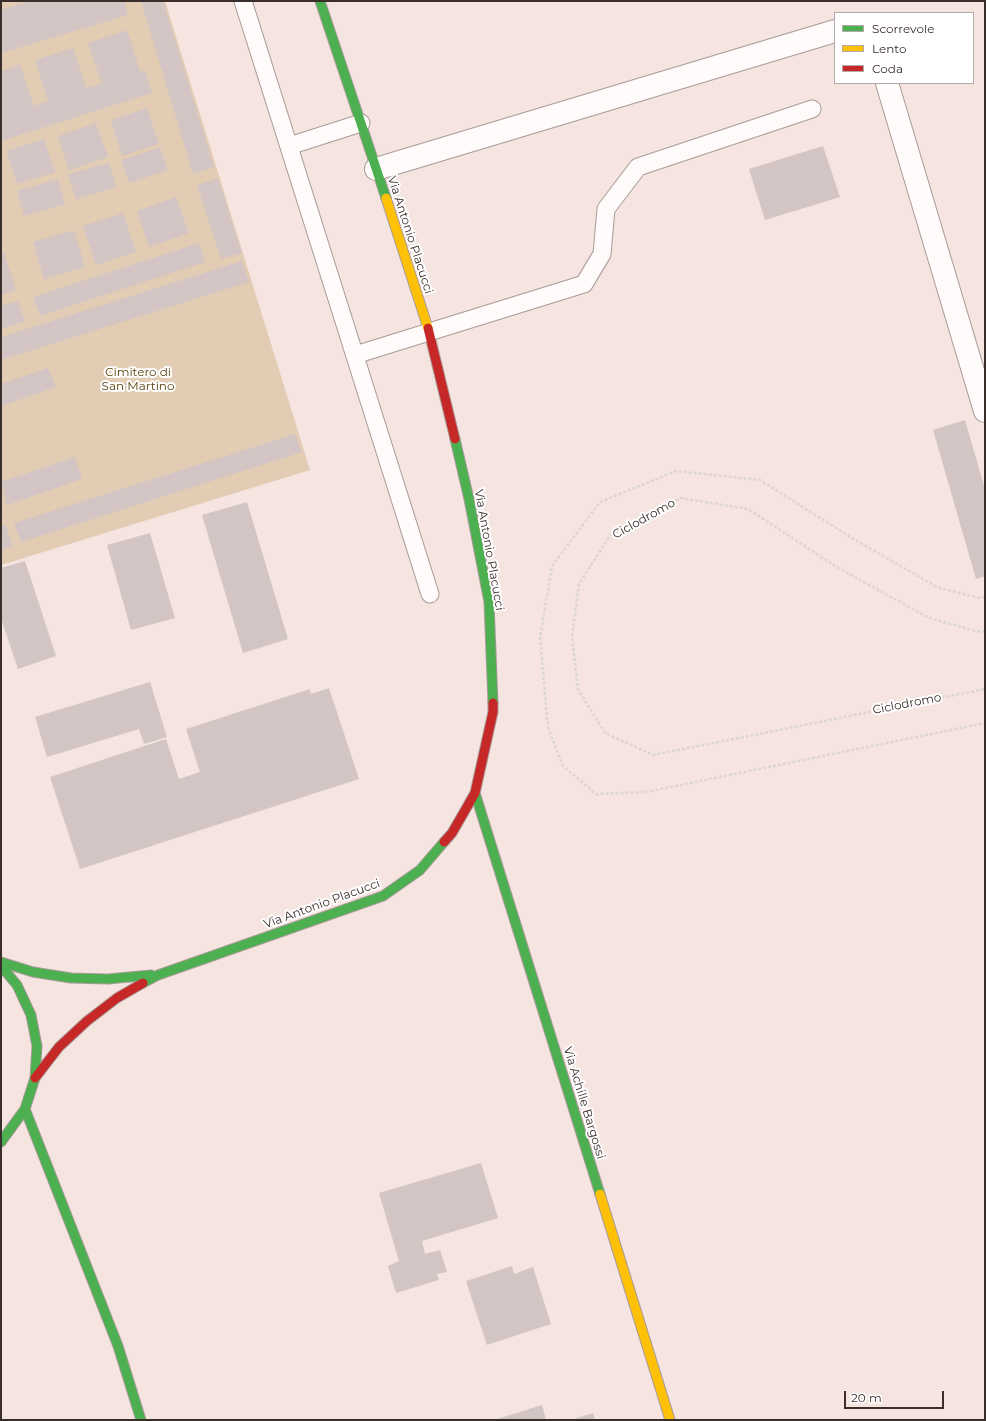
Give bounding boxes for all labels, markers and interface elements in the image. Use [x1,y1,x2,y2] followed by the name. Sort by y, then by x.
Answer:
[834,12,974,84] legend
[872,21,934,36] text: Scorrevole
[872,41,907,56] text: Lento
[872,61,903,76] text: Coda
[384,174,436,296] street label: Via Antonio Placucci
[102,365,174,393] park label: Cimitero di San Martino
[471,488,507,612] street label: Via Antonio Placucci
[610,496,678,542] street label: Ciclodromo
[871,690,943,718] street label: Ciclodromo
[262,876,382,932] street label: Via Antonio Placucci
[560,1045,608,1161] street label: Via Achille Bargossi
[846,1383,946,1409] scale bar
[851,1390,882,1405] text: 20 m

